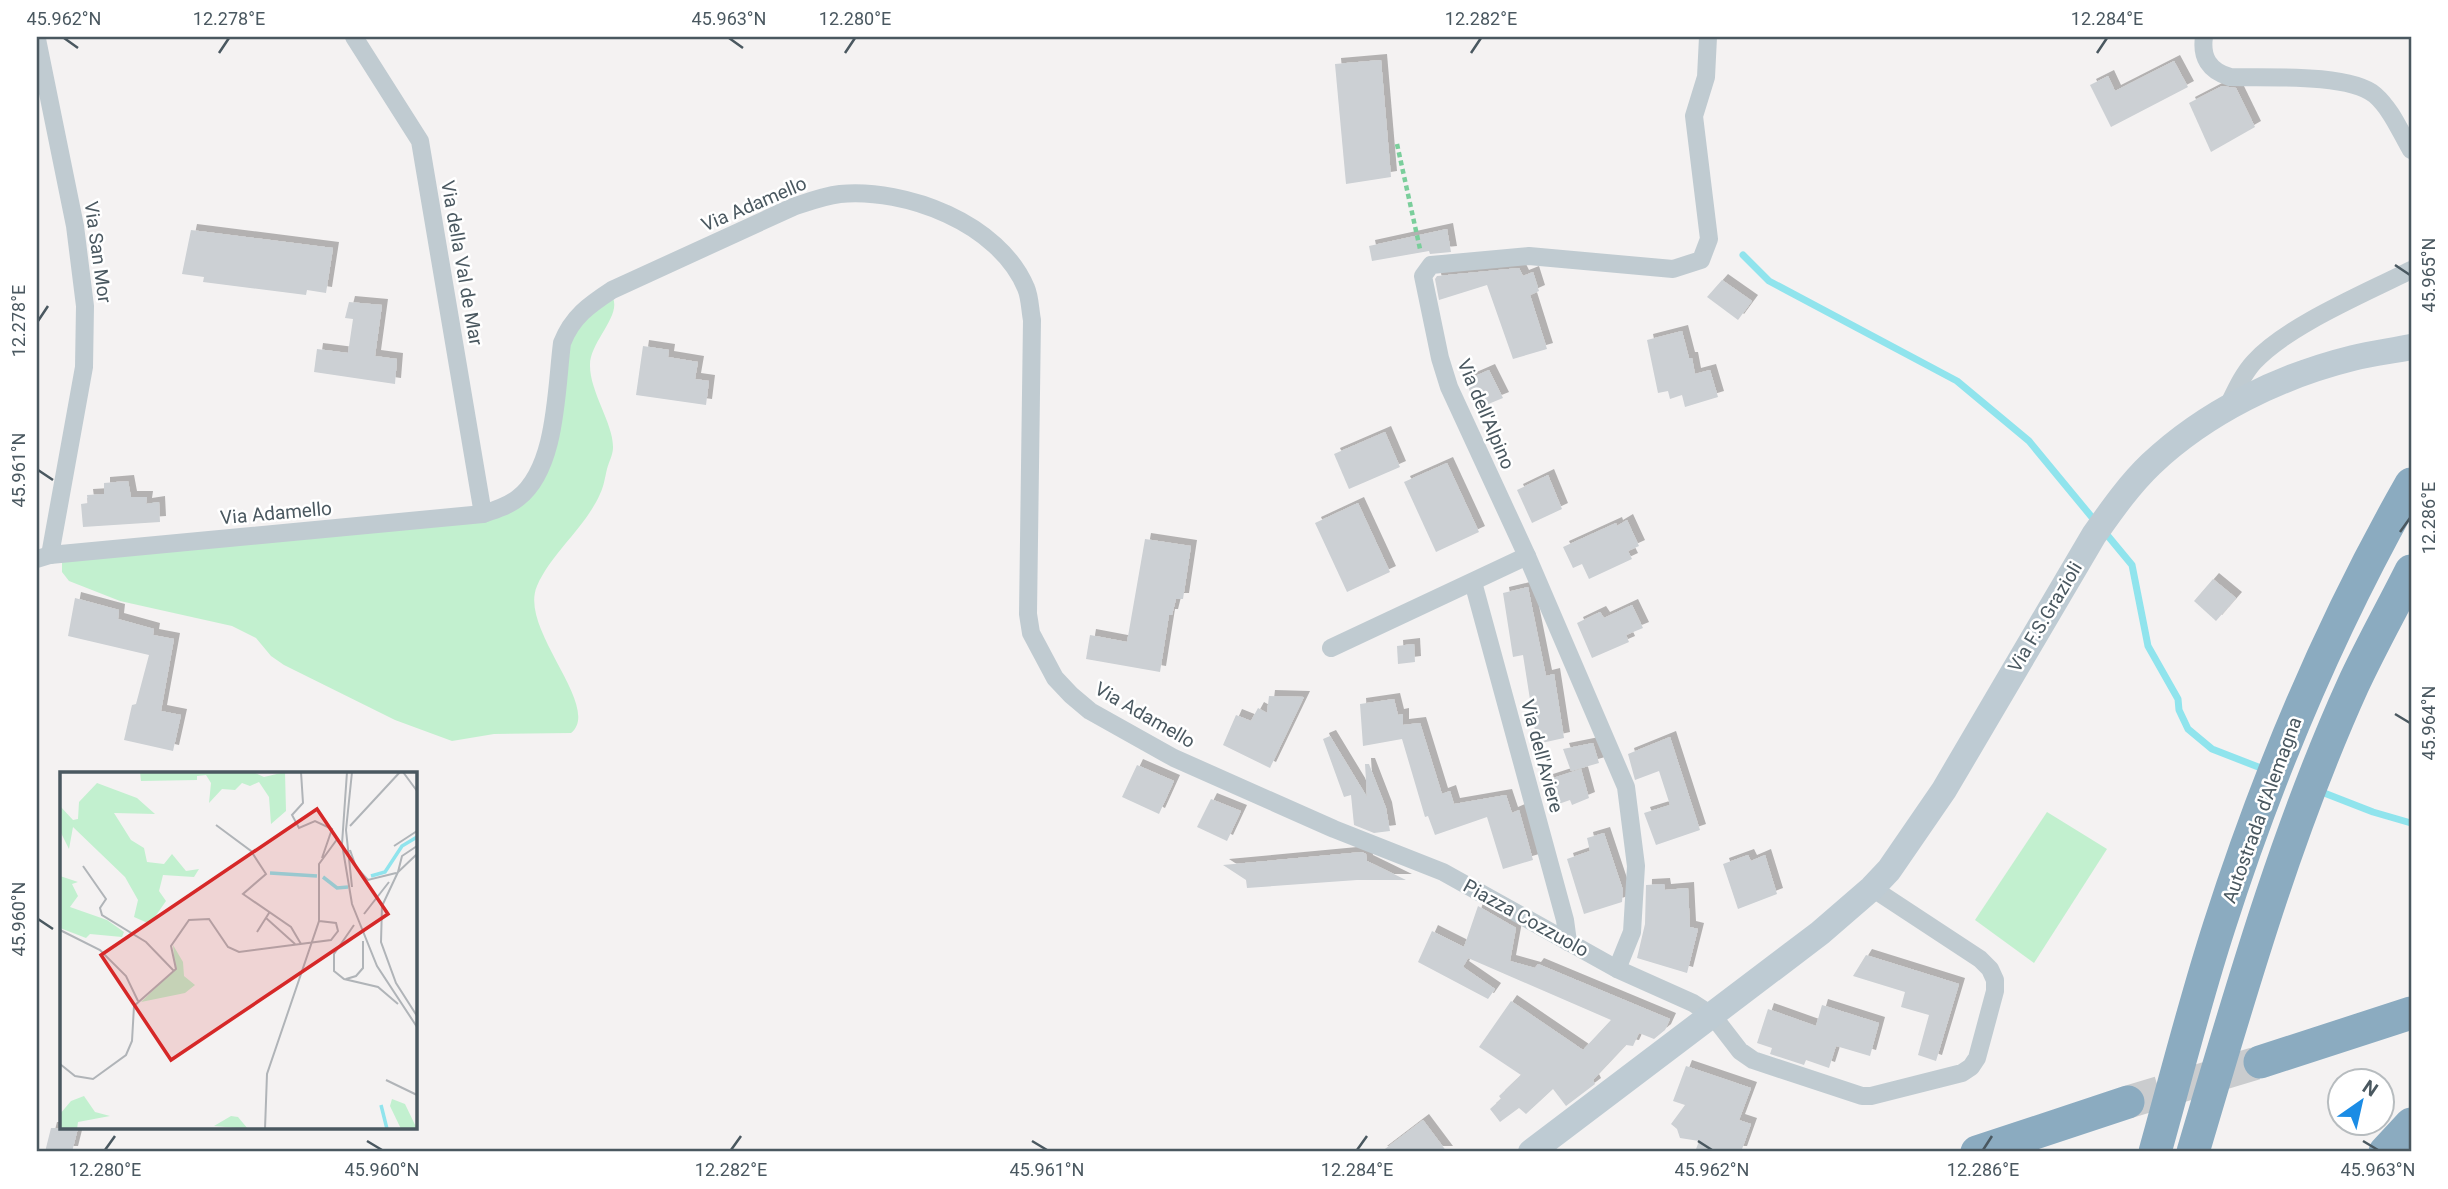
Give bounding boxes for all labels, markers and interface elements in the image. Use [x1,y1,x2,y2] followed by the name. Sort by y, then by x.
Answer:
[27,8,101,29] text: 45.962°N
[193,8,265,29] text: 12.278°E
[692,8,766,29] text: 45.963°N
[819,8,891,29] text: 12.280°E
[1445,8,1517,29] text: 12.282°E
[2071,8,2143,29] text: 12.284°E
[698,172,810,236] street label: Via Adamello
[436,179,488,348] street label: Via della Val de Mar
[79,200,117,305] street label: Via San Mor
[2418,238,2439,312] text: 45.965°N
[8,285,29,357] text: 12.278°E
[1452,355,1520,473] street label: Via dell'Alpino
[8,433,29,507] text: 45.961°N
[2418,482,2439,554] text: 12.286°E
[219,497,333,529] street label: Via Adamello
[2003,558,2087,676] street label: Via F.S.Grazioli
[1091,677,1199,753] street label: Via Adamello
[2418,686,2439,760] text: 45.964°N
[1516,697,1568,815] street label: Via dell'Aviere
[2218,714,2306,906] street label: Autostrada d'Alemagna
[60,772,416,1130] inset map
[1459,874,1593,962] street label: Piazza Cozzuolo
[8,882,29,956] text: 45.960°N
[2326,1066,2396,1136] north arrow
[2358,1075,2382,1102] text: N
[69,1159,141,1180] text: 12.280°E
[345,1159,419,1180] text: 45.960°N
[695,1159,767,1180] text: 12.282°E
[1010,1159,1084,1180] text: 45.961°N
[1321,1159,1393,1180] text: 12.284°E
[1675,1159,1749,1180] text: 45.962°N
[1947,1159,2019,1180] text: 12.286°E
[2341,1159,2415,1180] text: 45.963°N

